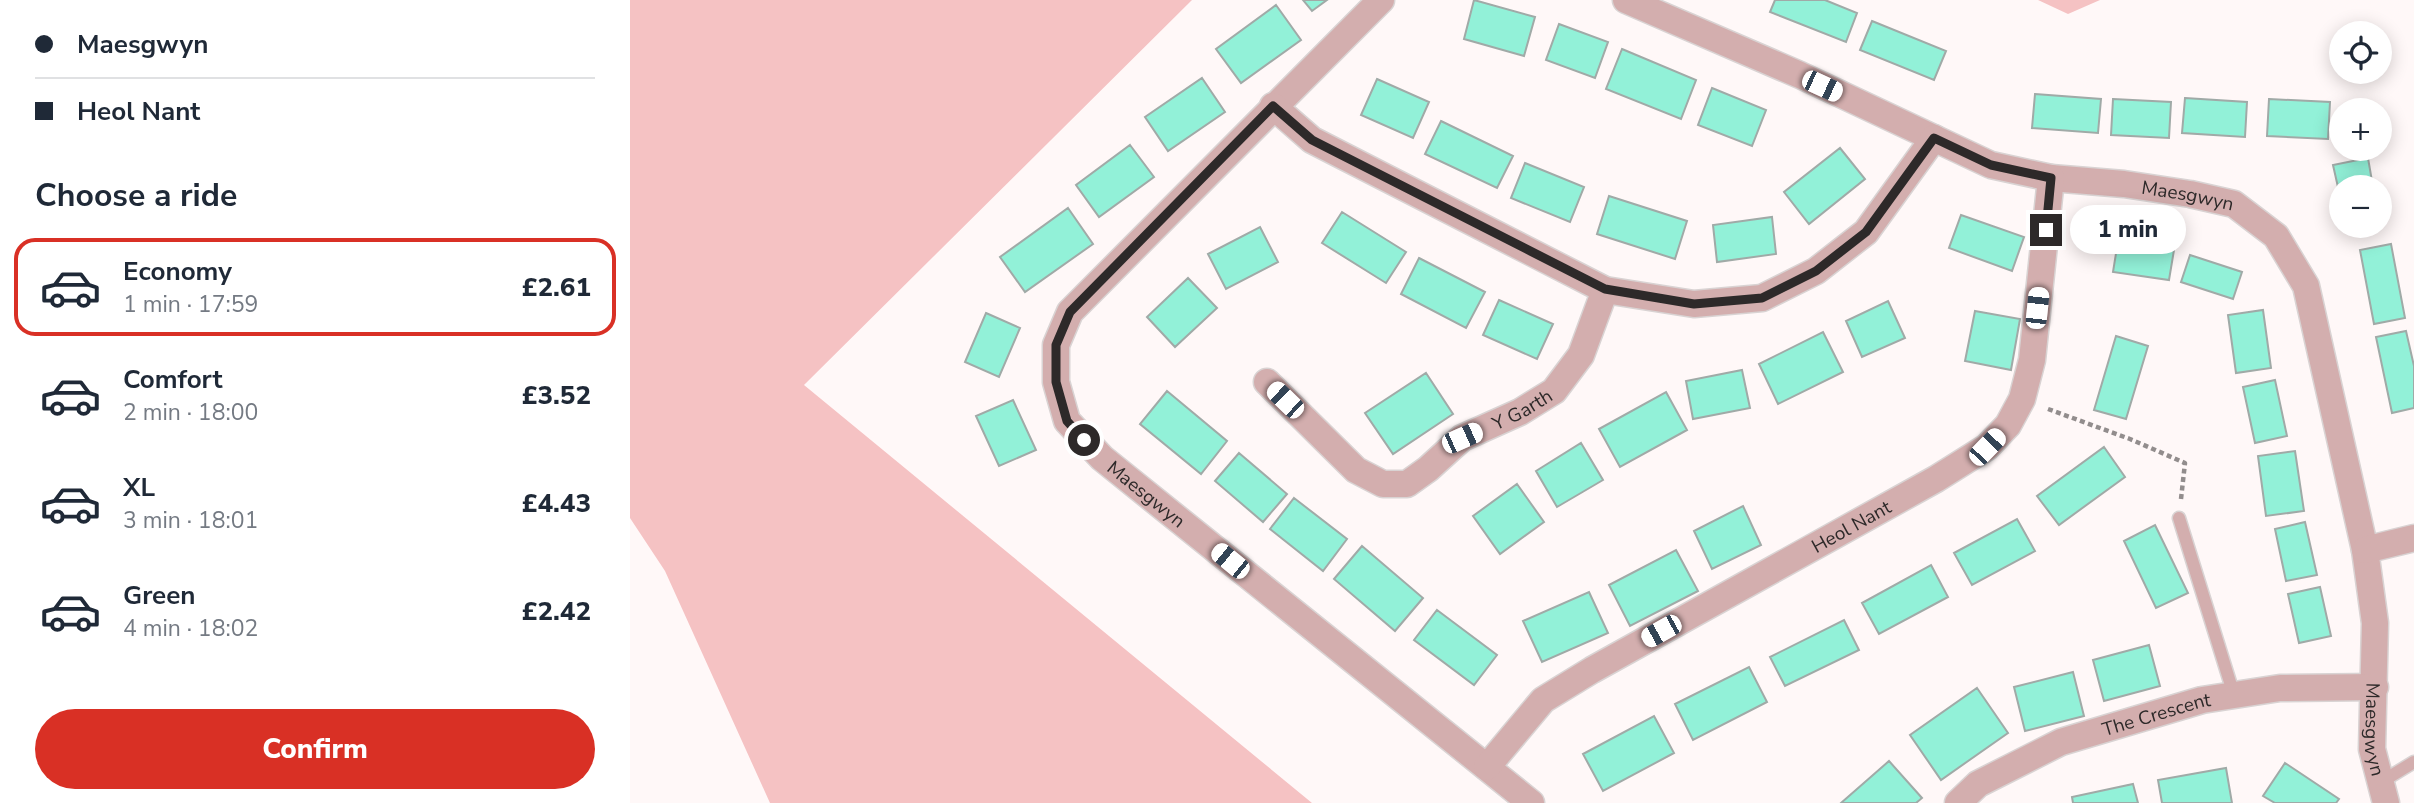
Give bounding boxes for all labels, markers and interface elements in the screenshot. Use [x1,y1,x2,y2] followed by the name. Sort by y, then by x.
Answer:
[2329,21,2392,238] map controls
[2329,21,2392,84] button: locate
[77,27,208,62] text: Maesgwyn
[1799,68,1846,104] car
[77,94,200,129] text: Heol Nant
[2329,98,2392,161] button: +
[35,174,237,217] text: Choose a ride
[2140,175,2236,218] street label: Maesgwyn
[2329,175,2392,238] button: −
[2070,205,2186,254] callout: 1 min
[2030,214,2062,246] route end
[2098,214,2158,245] text: 1 min
[123,254,232,289] text: Economy
[39,256,102,319] icon: car
[522,270,591,305] text: £2.61
[2025,286,2050,330] car
[123,289,258,320] text: 1 min · 17:59
[123,362,223,397] text: Comfort
[39,364,102,427] icon: car
[522,378,591,413] text: £3.52
[1263,378,1308,422] car
[1487,383,1558,437] street label: Y Garth
[123,397,258,428] text: 2 min · 18:00
[1439,420,1486,456] car
[1068,424,1100,456] route start
[1965,425,2010,469] car
[1101,455,1191,534] street label: Maesgwyn
[123,470,155,505] text: XL
[39,472,102,535] icon: car
[522,486,591,521] text: £4.43
[1807,494,1896,560] street label: Heol Nant
[123,505,258,536] text: 3 min · 18:01
[1208,540,1253,582] car
[123,578,196,613] text: Green
[39,580,102,643] icon: car
[522,594,591,629] text: £2.42
[1638,612,1685,650] car
[123,613,258,644] text: 4 min · 18:02
[2358,682,2390,779] street label: Maesgwyn
[2099,687,2213,743] street label: The Crescent
[35,709,595,789] button: Confirm

